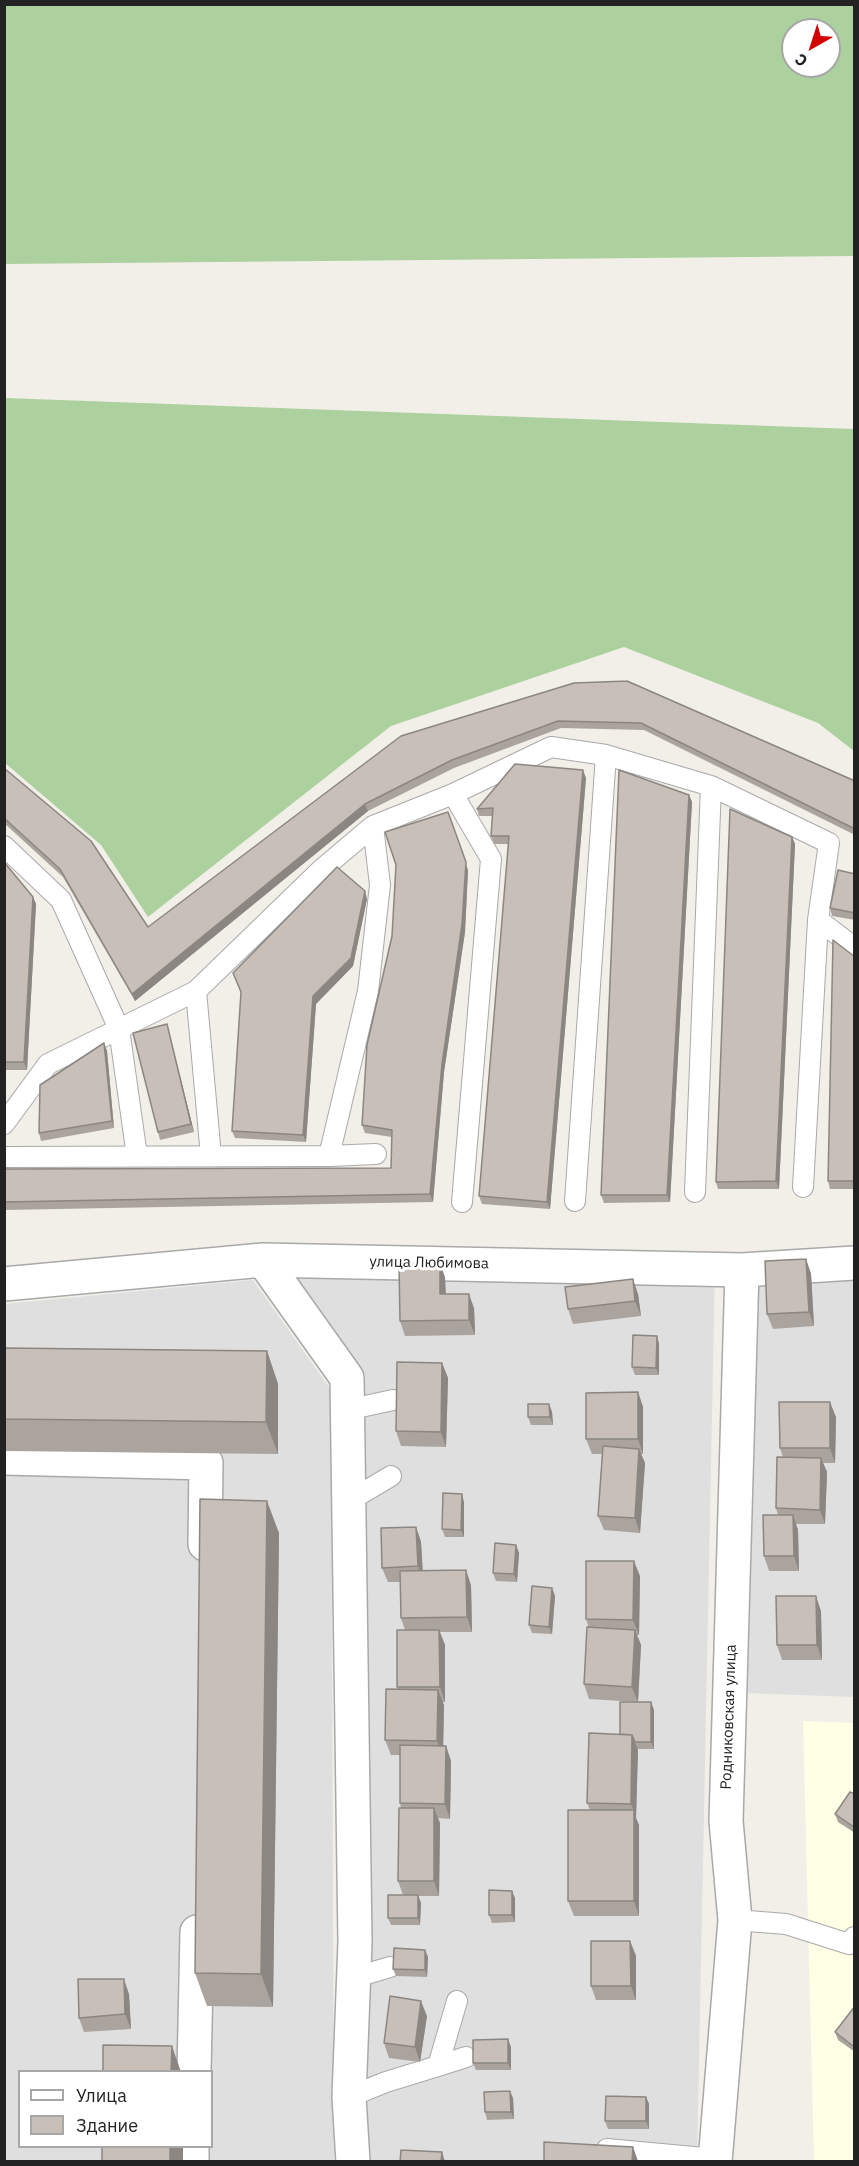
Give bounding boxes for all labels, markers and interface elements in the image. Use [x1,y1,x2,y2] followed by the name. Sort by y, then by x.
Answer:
[781,18,841,78] north arrow
[791,49,811,71] text: С
[369,1253,489,1273] street label: улица Любимова
[717,1644,741,1790] street label: Родниковская улица
[18,2070,213,2148] legend
[76,2084,127,2107] text: Улица
[76,2114,138,2137] text: Здание

